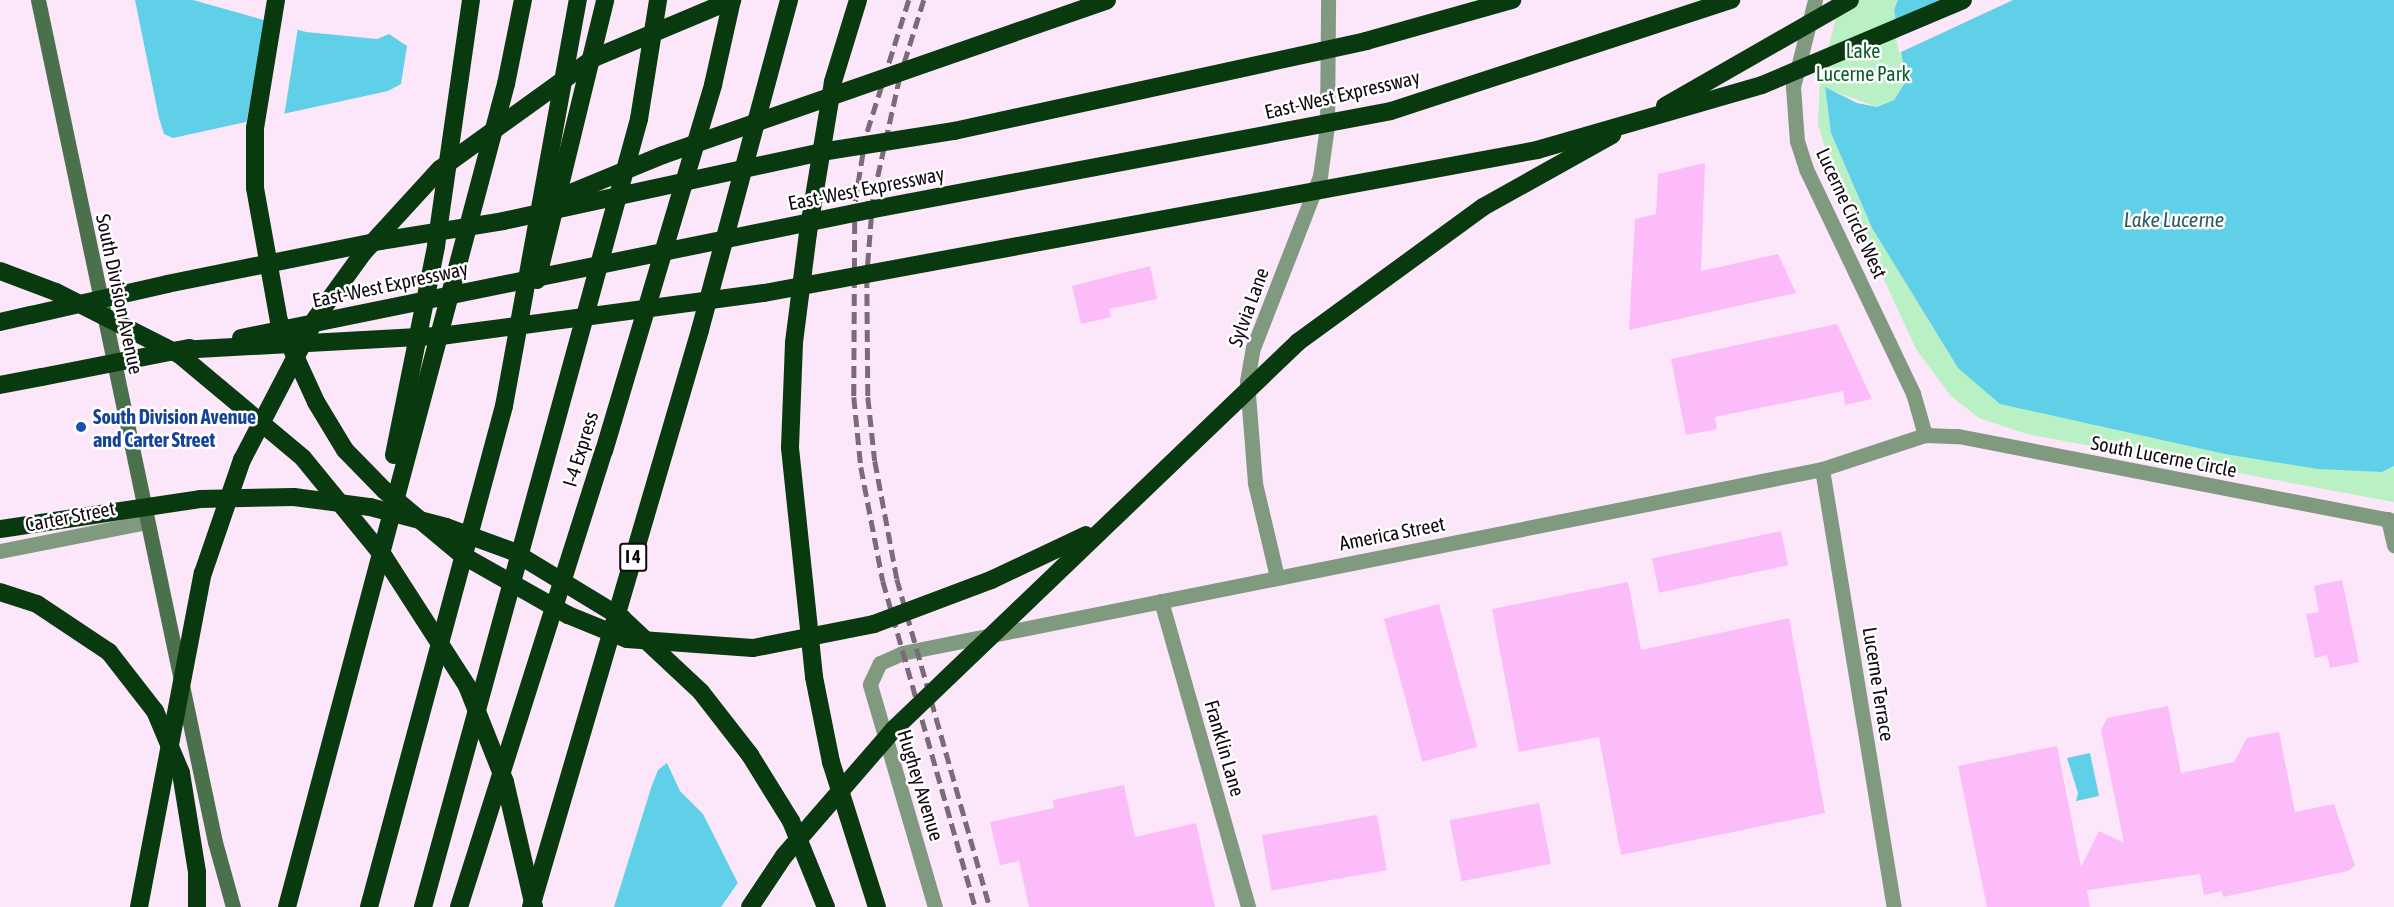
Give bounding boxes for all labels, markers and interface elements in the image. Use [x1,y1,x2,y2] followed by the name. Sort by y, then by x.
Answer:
[1816,39,1910,86] park label: Lake Lucerne Park
[1262,64,1422,124] street label: East-West Expressway
[1811,144,1893,282] street label: Lucerne Circle West
[786,161,946,215] street label: East-West Expressway
[2124,206,2224,232] water label: Lake Lucerne
[91,212,149,376] street label: South Division Avenue
[310,256,470,312] street label: East-West Expressway
[1223,264,1273,350] street label: Sylvia Lane
[93,404,256,451] place label: South Division Avenue and Carter Street
[557,408,603,490] street label: I-4 Express
[74,420,88,434] marker: South Division Avenue and Carter Street
[2089,430,2239,482] street label: South Lucerne Circle
[23,496,117,536] street label: Carter Street
[1337,511,1447,555] street label: America Street
[618,542,648,572] road number: I 4
[1858,625,1900,743] street label: Lucerne Terrace
[1200,697,1250,799] street label: Franklin Lane
[893,727,949,843] street label: Hughey Avenue

